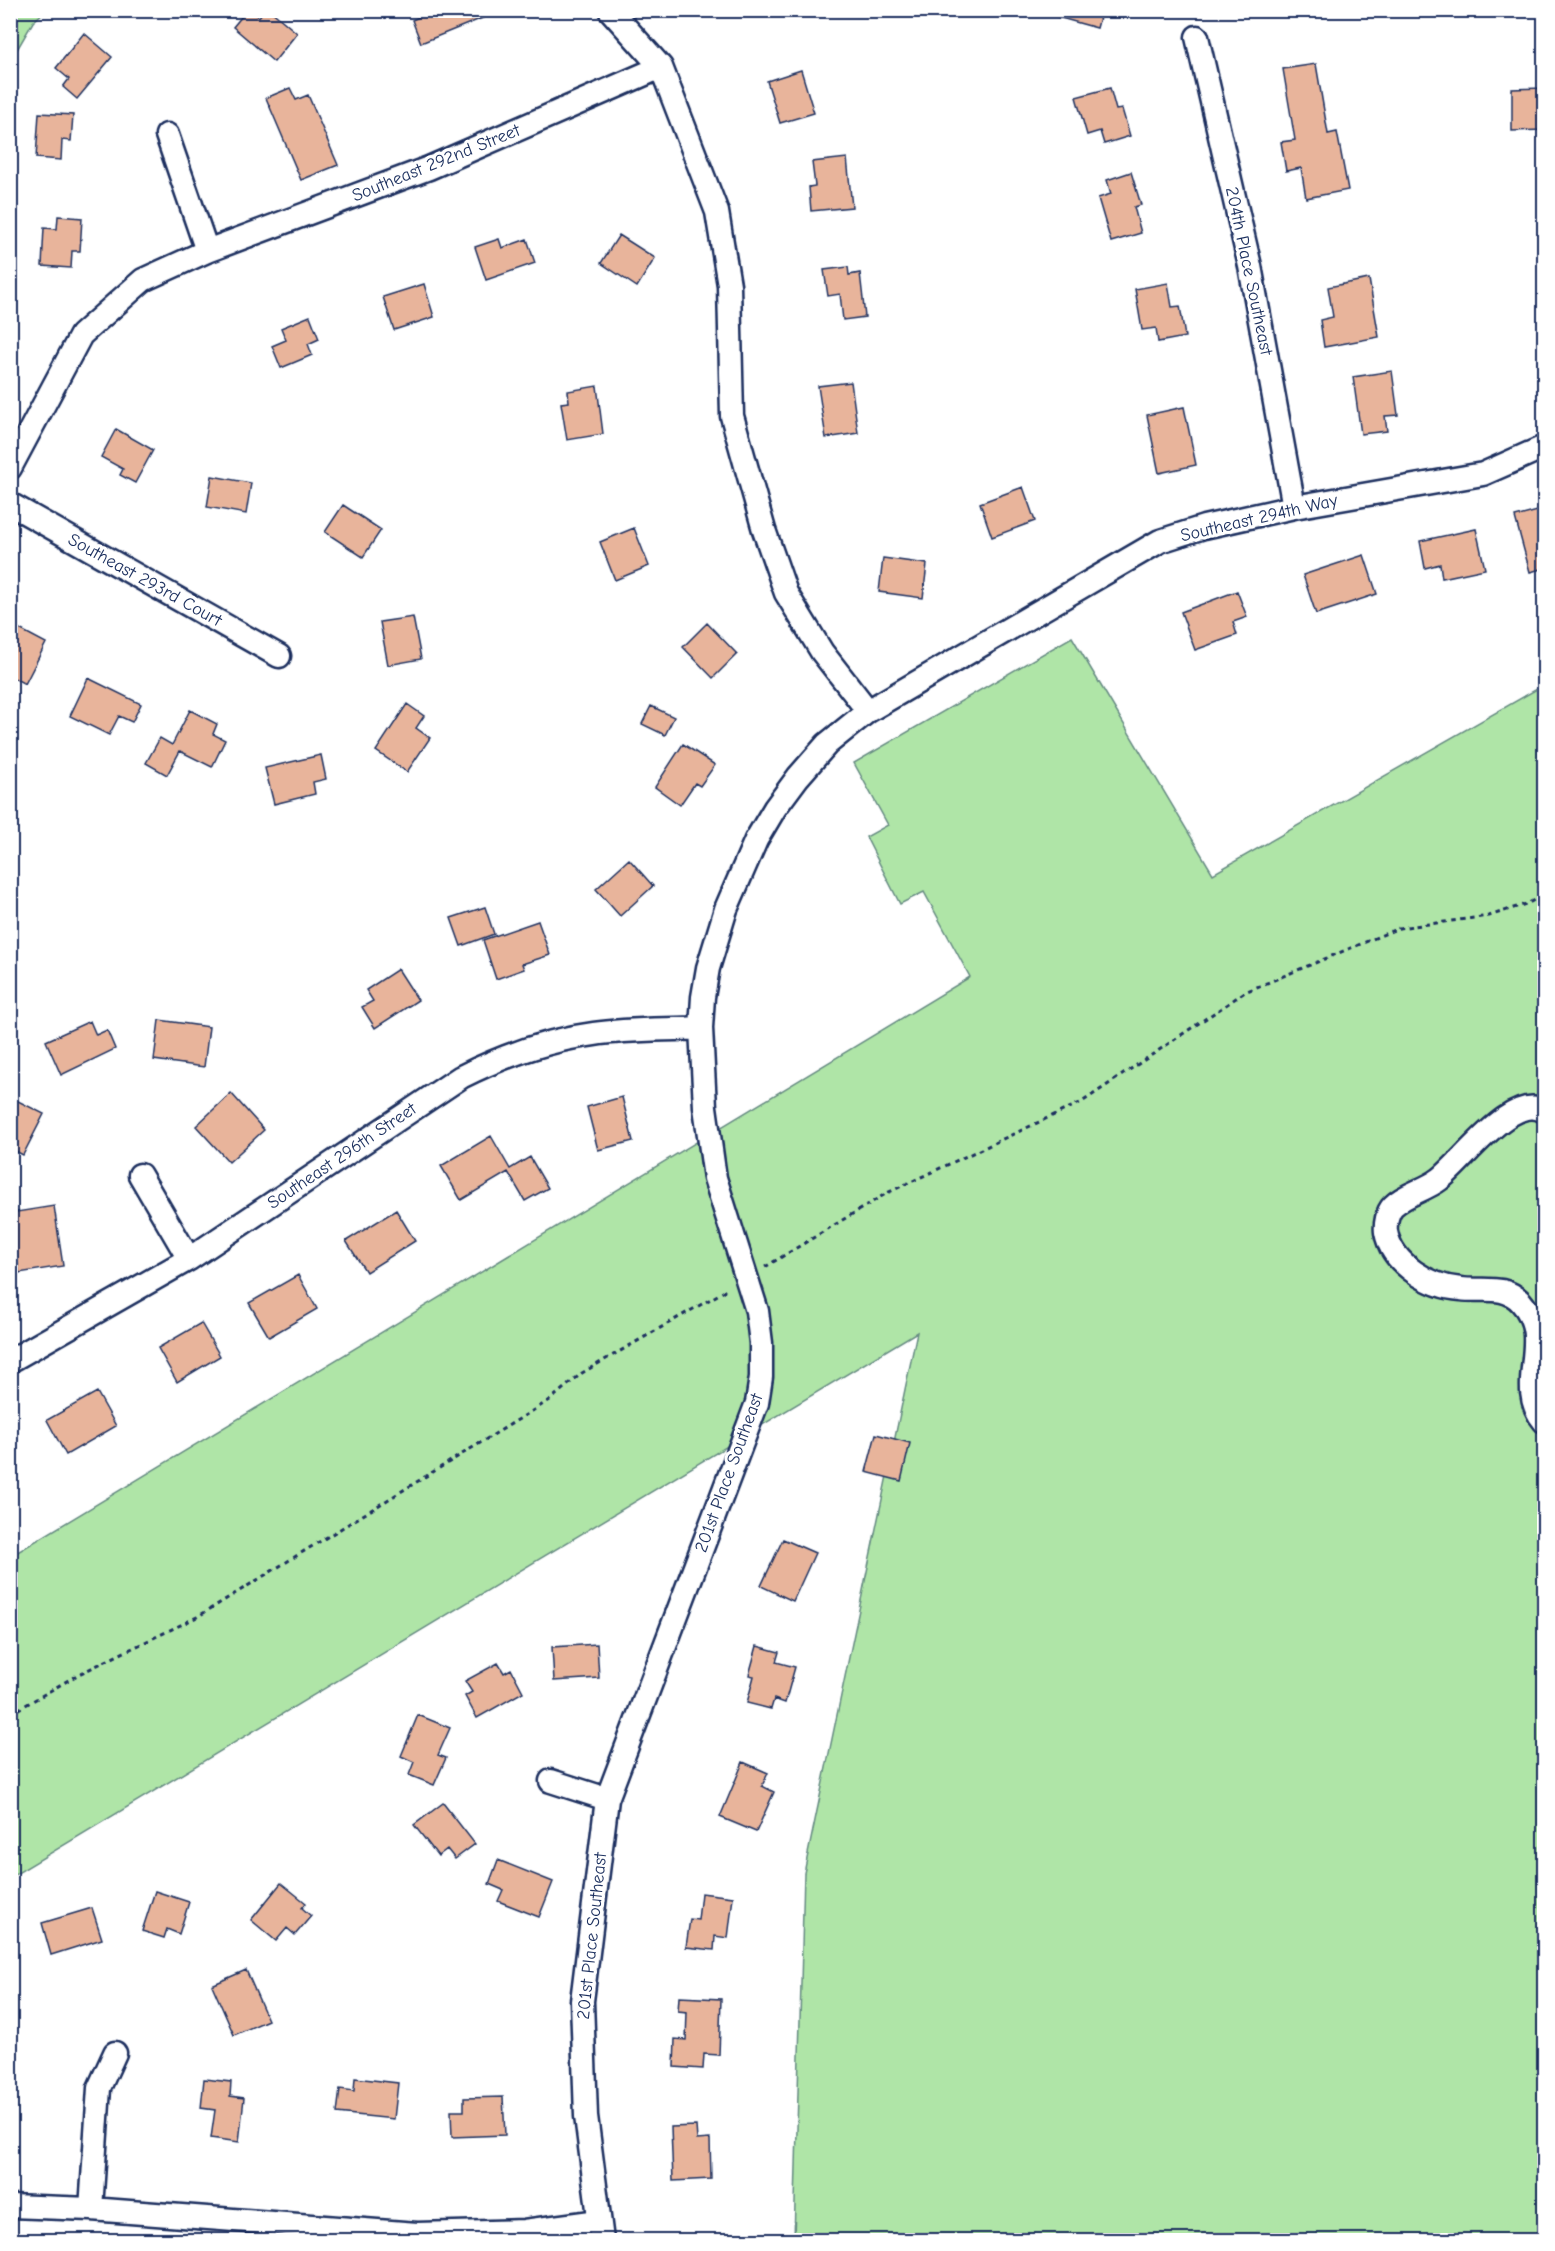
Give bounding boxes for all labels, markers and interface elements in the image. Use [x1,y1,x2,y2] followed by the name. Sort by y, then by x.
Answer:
[349,119,524,206] street label: Southeast 292nd Street
[1221,185,1277,358] street label: 204th Place Southeast
[1178,489,1341,546] street label: Southeast 294th Way
[64,529,226,631] street label: Southeast 293rd Court
[264,1098,421,1214] street label: Southeast 296th Street
[690,1390,768,1555] street label: 201st Place Southeast
[573,1851,611,2020] street label: 201st Place Southeast

